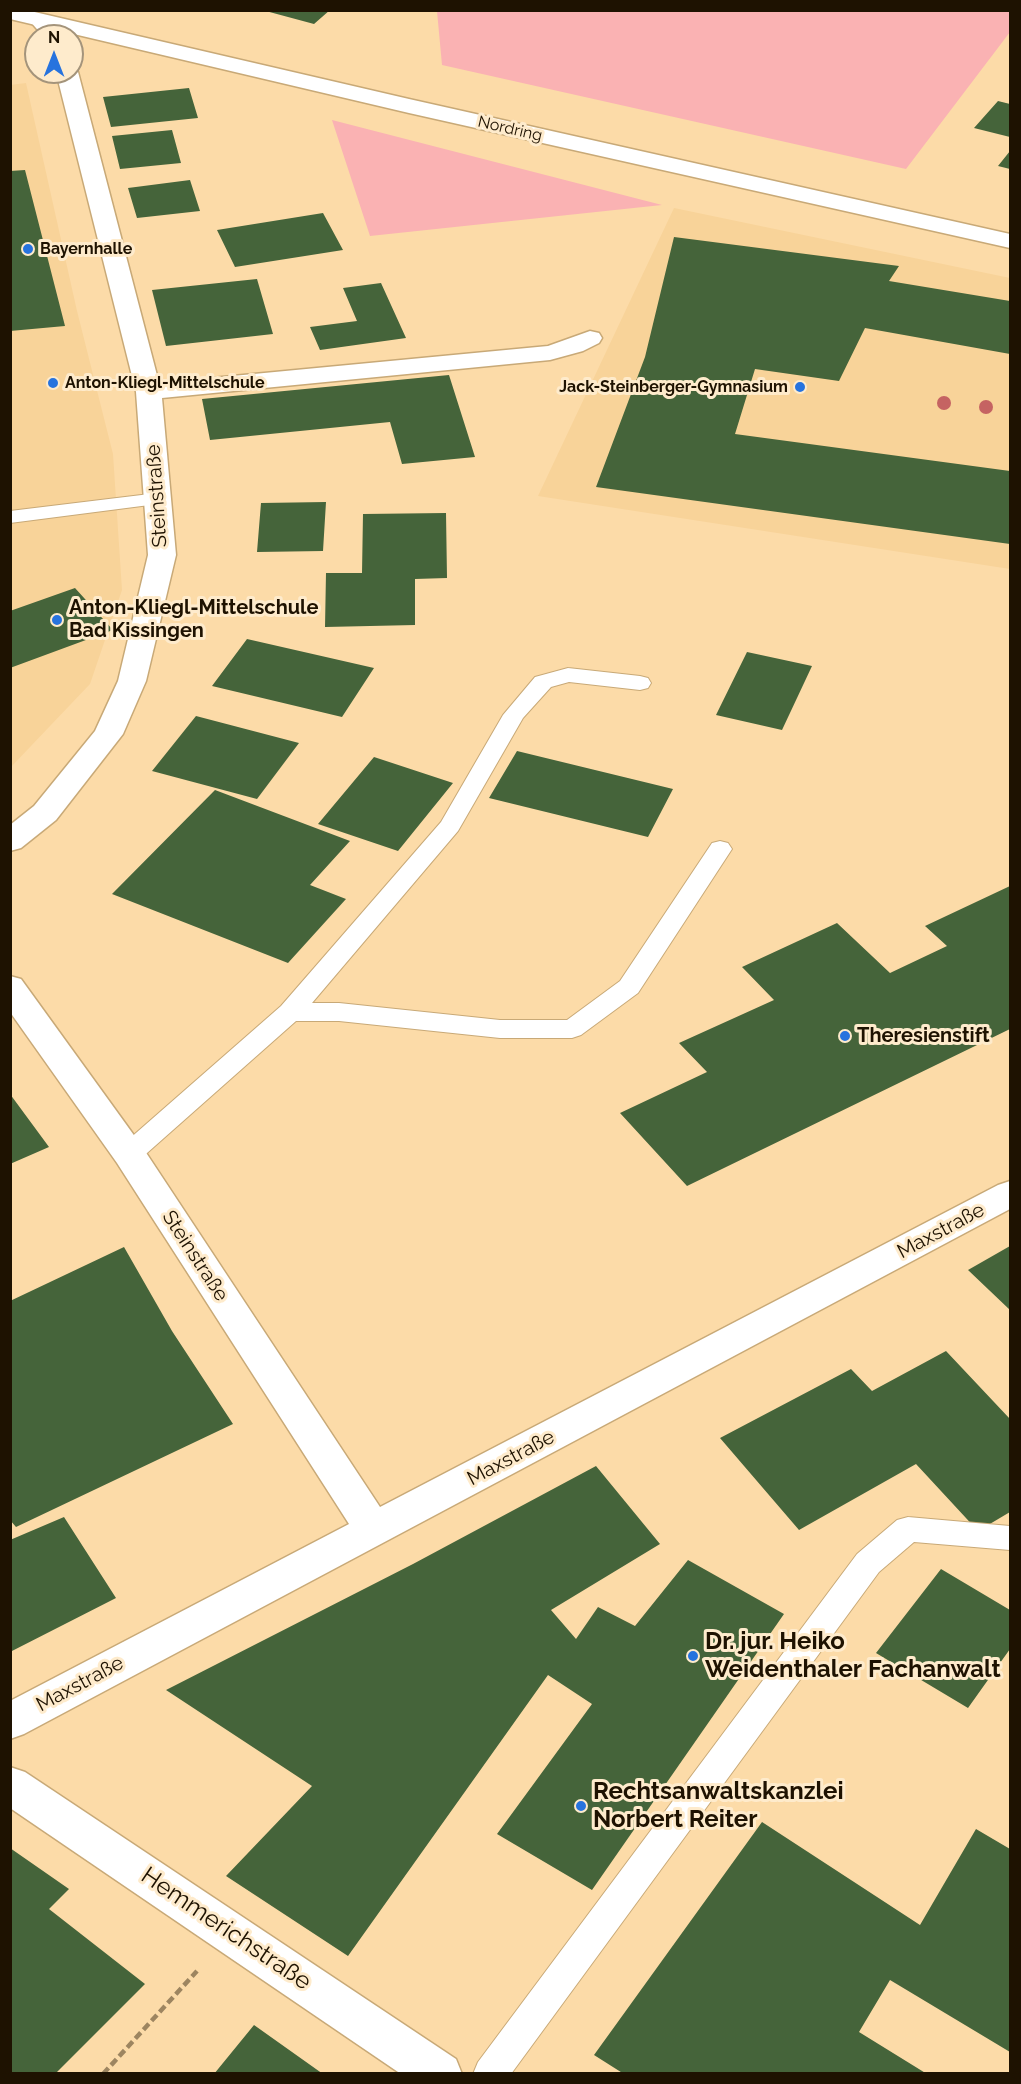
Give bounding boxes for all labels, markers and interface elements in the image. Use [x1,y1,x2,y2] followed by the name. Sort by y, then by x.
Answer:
[24,24,84,84] north arrow
[48,28,60,47] text: N
[476,112,544,146] street label: Nordring
[40,239,132,259] place label: Bayernhalle
[21,242,35,256] marker: Bayernhalle
[65,373,265,393] place label: Anton-Kliegl-Mittelschule
[46,376,60,390] marker: Anton-Kliegl-Mittelschule
[559,377,788,397] place label: Jack-Steinberger-Gymnasium
[793,380,807,394] marker: Jack-Steinberger-Gymnasium
[141,444,173,548] street label: Steinstraße
[69,596,318,643] place label: Anton-Kliegl-Mittelschule Bad Kissingen
[50,613,64,627] marker: Anton-Kliegl-Mittelschule Bad Kissingen
[857,1024,990,1048] place label: Theresienstift
[838,1029,852,1043] marker: Theresienstift
[893,1198,989,1264] street label: Maxstraße
[157,1206,233,1306] street label: Steinstraße
[463,1425,559,1491] street label: Maxstraße
[705,1628,1001,1684] place label: Dr. jur. Heiko Weidenthaler Fachanwalt
[686,1649,700,1663] marker: Dr. jur. Heiko Weidenthaler Fachanwalt
[32,1651,128,1717] street label: Maxstraße
[593,1778,844,1834] place label: Rechtsanwaltskanzlei Norbert Reiter
[574,1799,588,1813] marker: Rechtsanwaltskanzlei Norbert Reiter
[135,1861,317,1997] street label: Hemmerichstraße

